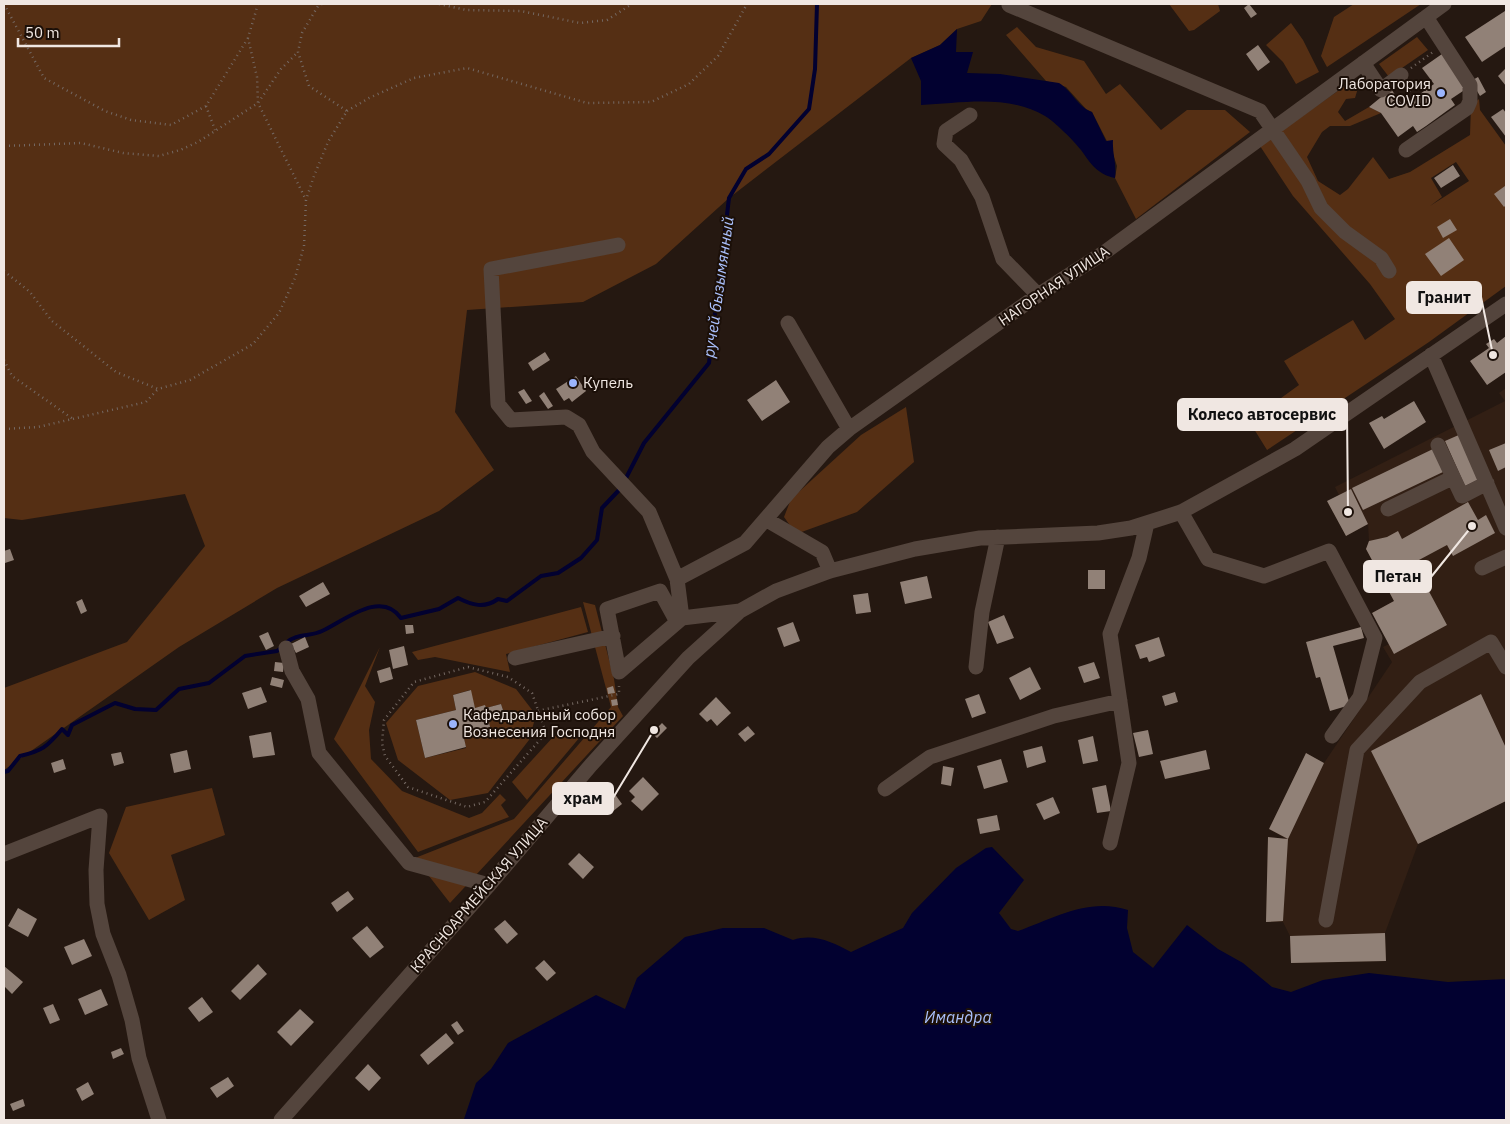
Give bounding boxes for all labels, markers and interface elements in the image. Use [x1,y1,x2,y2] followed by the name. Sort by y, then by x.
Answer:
[18,15,119,47] scale bar
[25,23,60,42] text: 50 m
[1339,74,1431,110] place label: Лаборатория COVID
[1435,87,1447,99] marker: Лаборатория COVID
[698,215,738,360] water label: ручей бызымянный
[995,241,1113,330] street label: НАГОРНАЯ УЛИЦА
[1407,282,1481,313] callout: Гранит
[1417,287,1471,307] text: Гранит
[583,373,633,392] place label: Купель
[567,377,579,389] marker: Купель
[1178,399,1347,430] callout: Колесо автосервис
[1188,404,1336,424] text: Колесо автосервис
[1364,561,1431,592] callout: Петан
[1375,566,1421,586] text: Петан
[463,705,616,741] place label: Кафедральный собор Вознесения Господня
[447,718,459,730] marker: Кафедральный собор Вознесения Господня
[553,783,613,814] callout: храм
[563,788,603,808] text: храм
[406,813,552,976] street label: КРАСНОАРМЕЙСКАЯ УЛИЦА
[924,1007,992,1027] water label: Имандра

